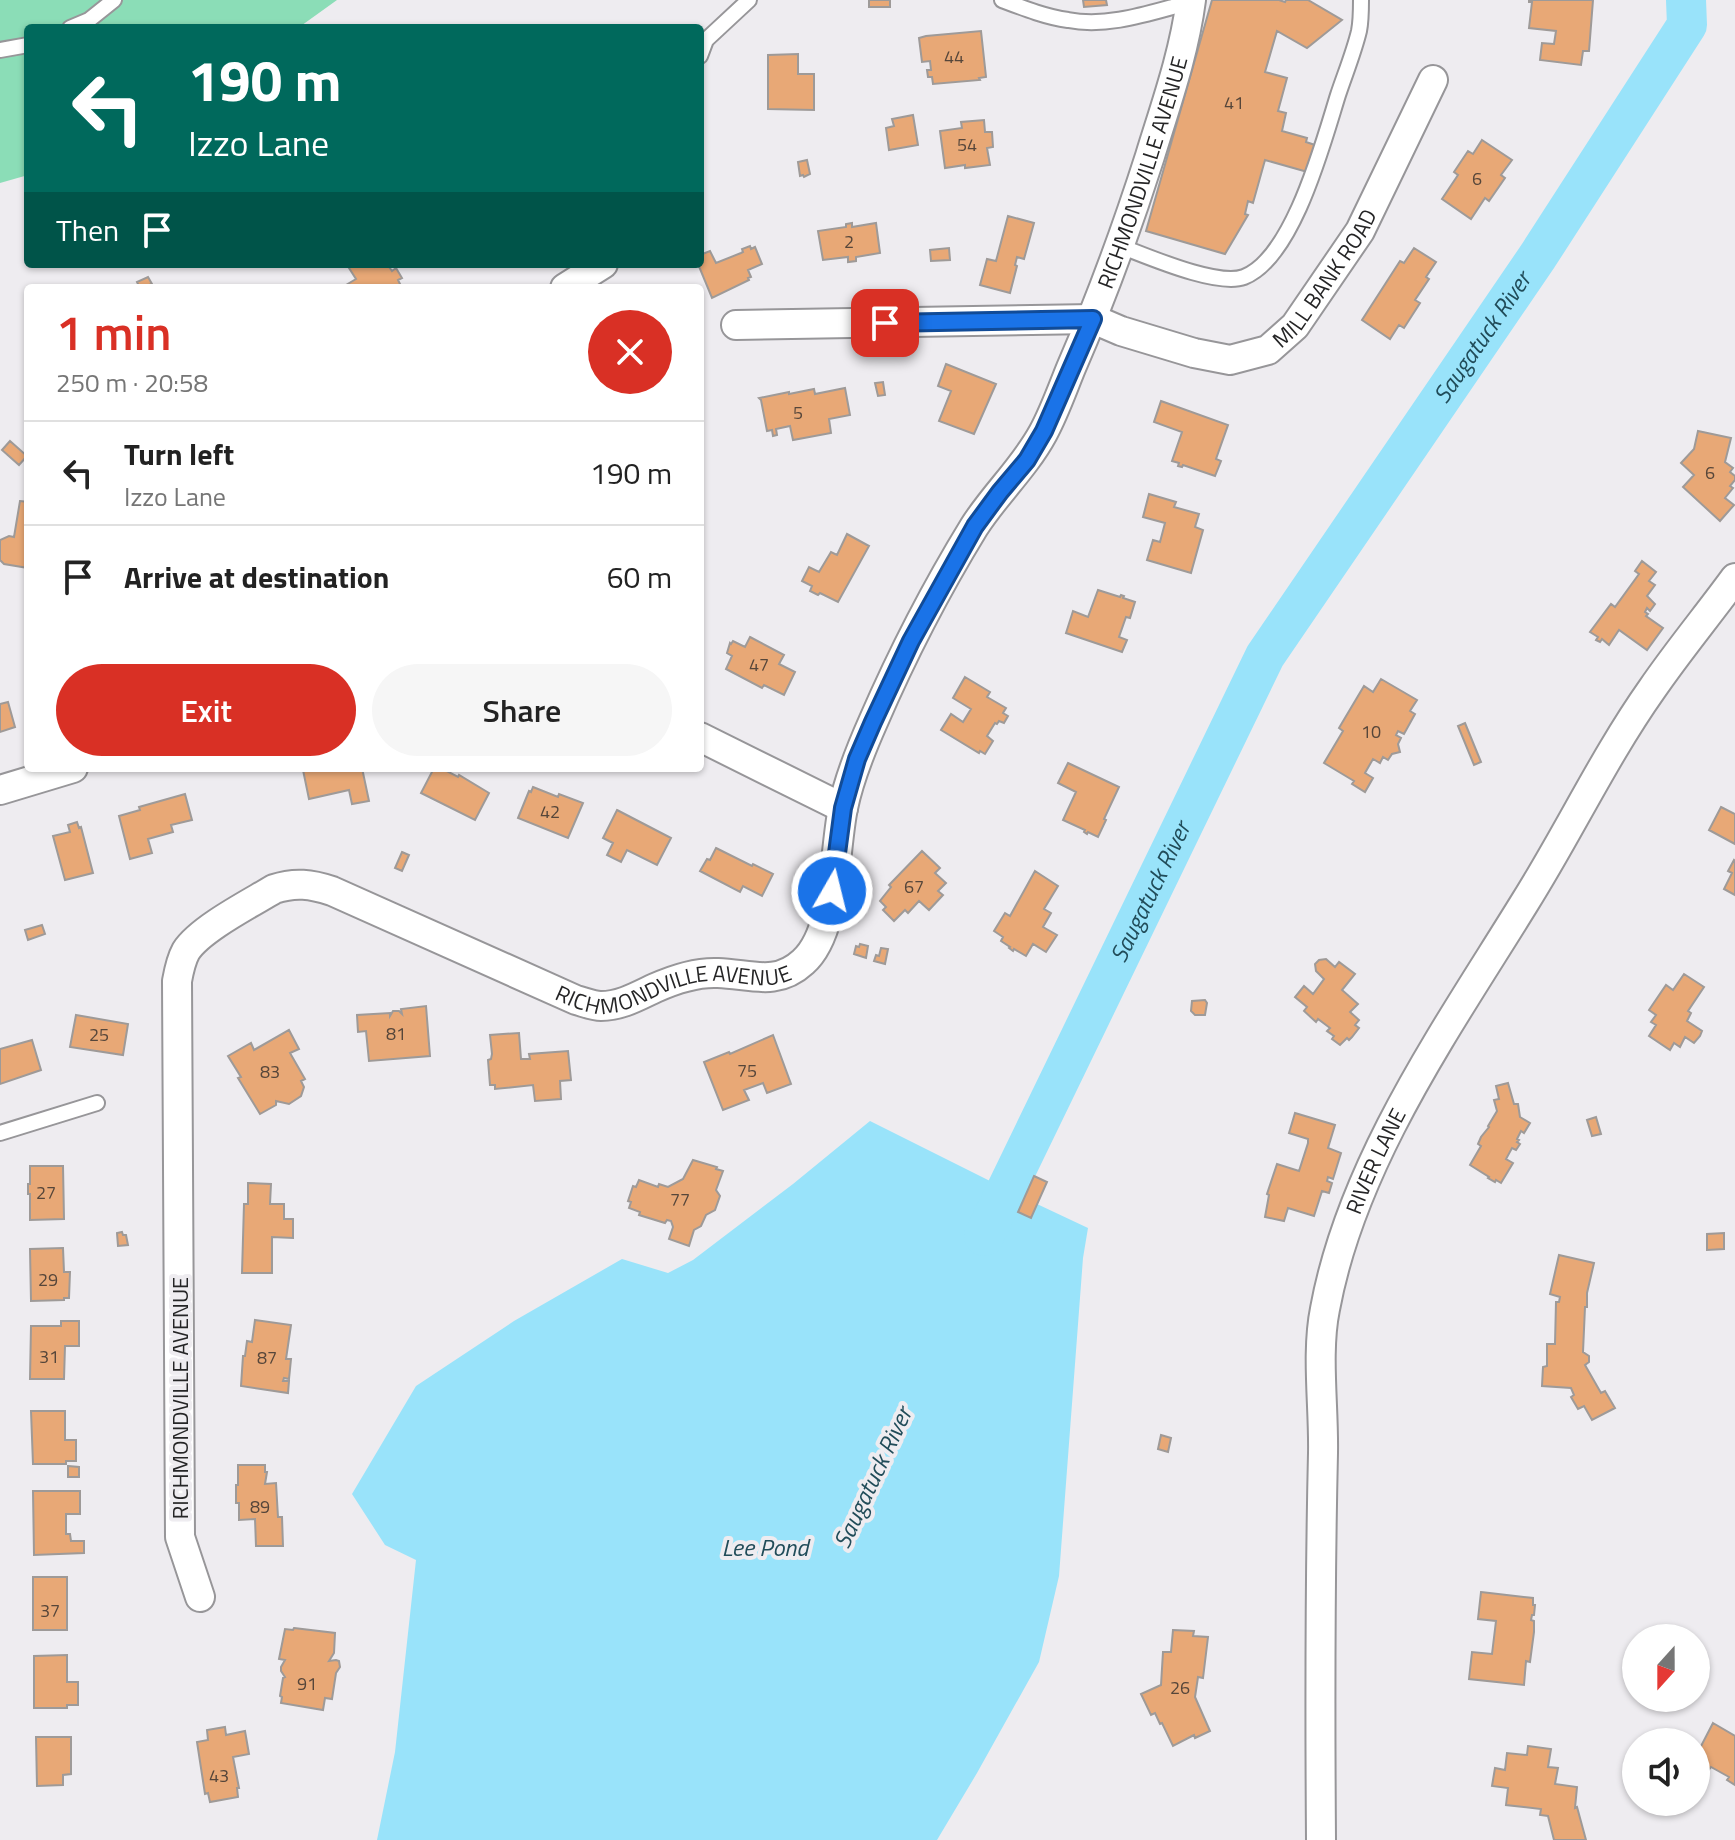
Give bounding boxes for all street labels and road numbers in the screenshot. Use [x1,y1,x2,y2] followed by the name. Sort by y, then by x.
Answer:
[1088,53,1196,294] street label: RICHMONDVILLE AVENUE
[1264,203,1385,356] street label: MILL BANK ROAD
[550,956,796,1024] street label: RICHMONDVILLE AVENUE
[1336,1102,1414,1219] street label: RIVER LANE
[163,1277,197,1519] street label: RICHMONDVILLE AVENUE

